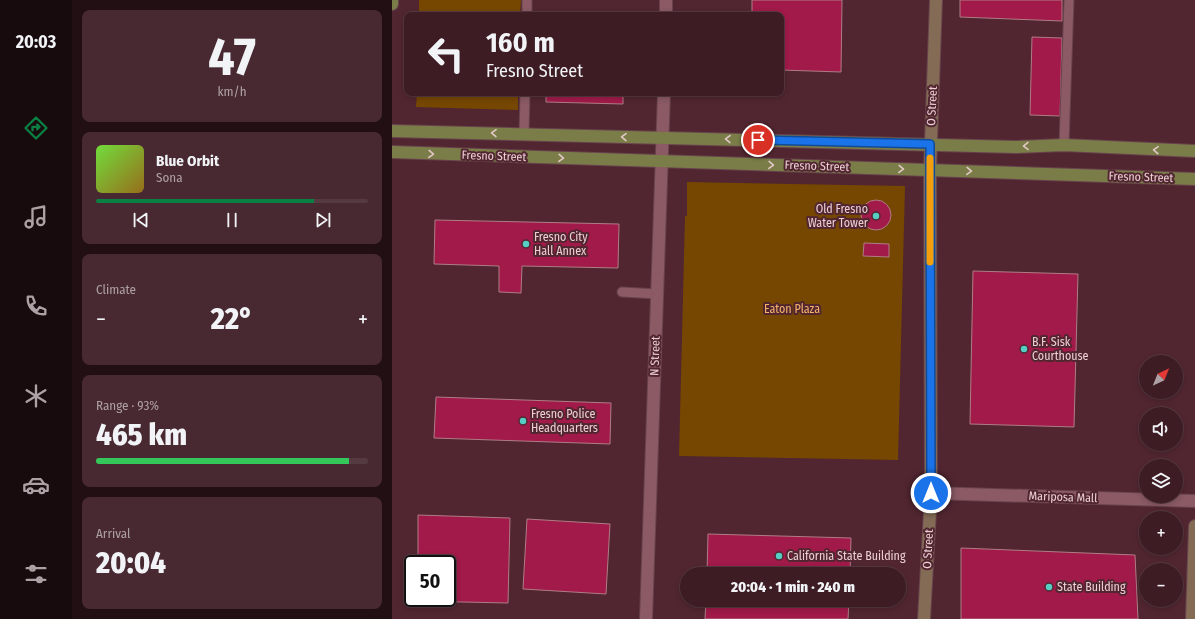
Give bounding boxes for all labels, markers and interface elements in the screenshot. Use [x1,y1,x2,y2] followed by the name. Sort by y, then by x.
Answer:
[208,26,256,89] text: 47
[486,26,555,59] text: 160 m
[420,28,472,80] icon: left
[16,31,56,53] text: 20:03
[486,60,583,82] text: Fresno Street
[218,84,247,99] text: km/h
[924,86,940,126] street label: O Street
[22,114,50,142] icon: directions
[741,123,775,157] pin
[491,129,497,138] one-way arrow
[747,129,769,151] icon: arrive
[621,133,627,141] one-way arrow
[725,135,731,144] one-way arrow
[1023,142,1029,151] one-way arrow
[1153,145,1159,154] one-way arrow
[461,148,527,164] street label: Fresno Street
[428,149,434,158] one-way arrow
[156,152,219,170] text: Blue Orbit
[558,154,564,162] one-way arrow
[784,158,850,174] street label: Fresno Street
[768,161,774,169] one-way arrow
[898,165,904,173] one-way arrow
[966,167,972,175] one-way arrow
[1108,169,1174,185] street label: Fresno Street
[156,170,183,185] text: Sona
[808,202,869,230] place label: Old Fresno Water Tower
[22,203,50,231] icon: music
[130,209,152,231] icon: previous
[221,209,243,231] icon: pause
[312,209,334,231] icon: next
[871,211,881,221] marker: Old Fresno Water Tower
[534,230,588,258] place label: Fresno City Hall Annex
[521,239,531,249] marker: Fresno City Hall Annex
[96,282,136,297] text: Climate
[22,292,50,320] icon: phone
[211,301,253,337] text: 22°
[764,302,820,316] park label: Eaton Plaza
[96,306,106,333] text: −
[358,306,368,333] text: +
[1032,335,1089,363] place label: B.F. Sisk Courthouse
[647,336,663,376] street label: N Street
[1019,344,1029,354] marker: B.F. Sisk Courthouse
[1139,355,1183,399] north arrow
[1139,355,1183,607] map controls
[22,382,50,410] icon: climate
[96,398,159,413] text: Range · 93%
[531,407,598,435] place label: Fresno Police Headquarters
[1139,407,1183,451] button: sound
[518,416,528,426] marker: Fresno Police Headquarters
[96,417,187,453] text: 465 km
[1139,459,1183,503] button: layers
[22,471,50,499] icon: car
[910,472,952,514] position arrow
[1028,489,1098,505] street label: Mariposa Mall
[1139,511,1183,555] button: +
[96,526,130,541] text: Arrival
[920,529,936,569] street label: O Street
[96,545,166,581] text: 20:04
[787,549,906,563] place label: California State Building
[774,551,784,561] marker: California State Building
[404,555,456,607] speed limit sign: 50
[22,560,50,588] icon: filters
[1139,563,1183,607] button: −
[731,578,855,596] text: 20:04 · 1 min · 240 m
[1057,580,1126,594] place label: State Building
[1044,582,1054,592] marker: State Building

